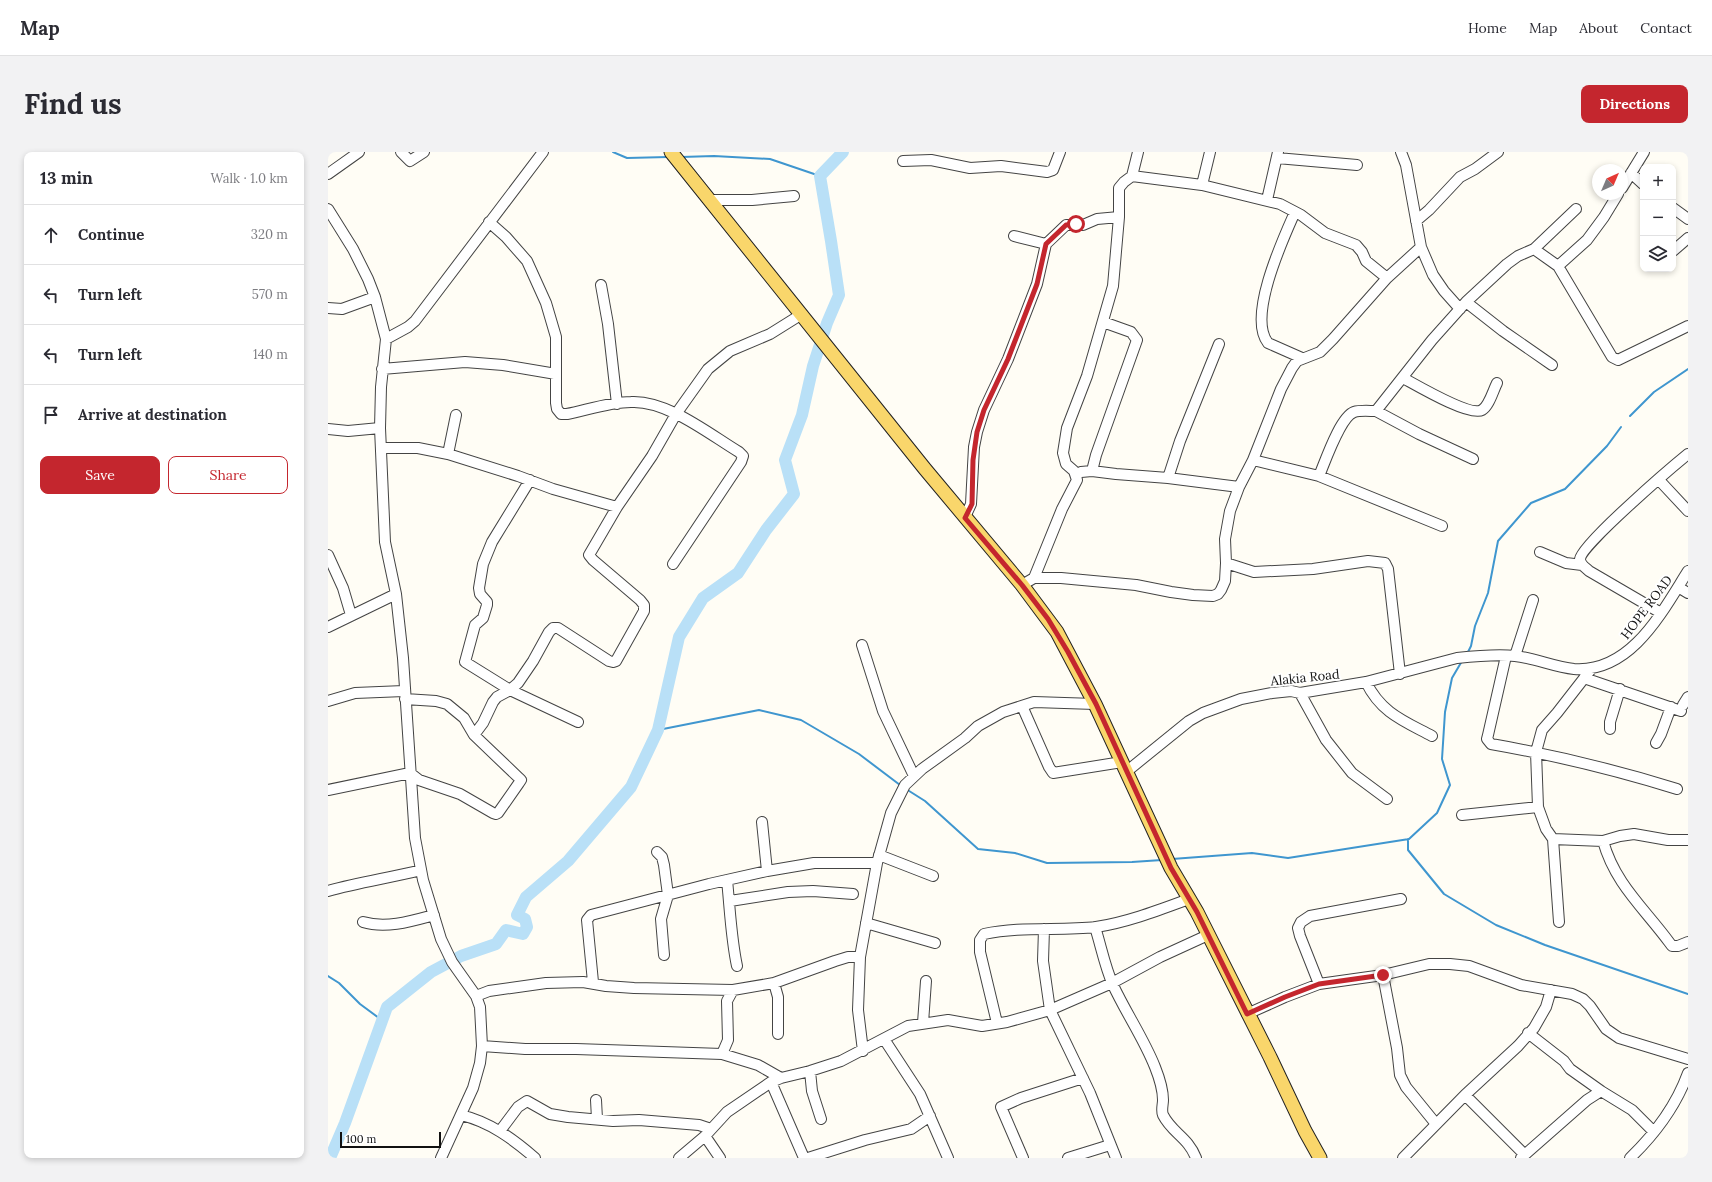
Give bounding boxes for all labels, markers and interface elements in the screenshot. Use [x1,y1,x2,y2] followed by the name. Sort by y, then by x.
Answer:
[20,16,60,40] text: Map
[1468,19,1507,37] text: Home
[1529,19,1557,37] text: Map
[1579,19,1618,37] text: About
[1640,19,1692,37] text: Contact
[1581,85,1688,123] button: Directions
[24,86,122,122] text: Find us
[1592,164,1628,200] north arrow
[1640,164,1676,272] map controls
[1640,164,1676,200] button: +
[40,167,93,189] text: 13 min
[210,170,288,187] text: Walk · 1.0 km
[1640,200,1676,236] button: −
[1067,215,1085,233] route start
[40,224,62,246] icon: ahead
[78,225,144,244] text: Continue
[251,226,288,243] text: 320 m
[1640,236,1676,272] button: layers
[40,284,62,306] icon: left
[78,285,142,304] text: Turn left
[252,286,288,303] text: 570 m
[40,344,62,366] icon: left
[78,345,142,364] text: Turn left
[253,346,288,363] text: 140 m
[40,404,62,426] icon: arrive
[78,405,227,424] text: Arrive at destination
[40,456,160,494] button: Save
[168,456,288,494] button: Share
[1617,572,1676,643] street label: HOPE ROAD
[1269,665,1341,690] street label: Alakia Road
[1374,966,1392,984] route end
[340,1130,441,1149] scale bar
[346,1132,376,1146] text: 100 m

